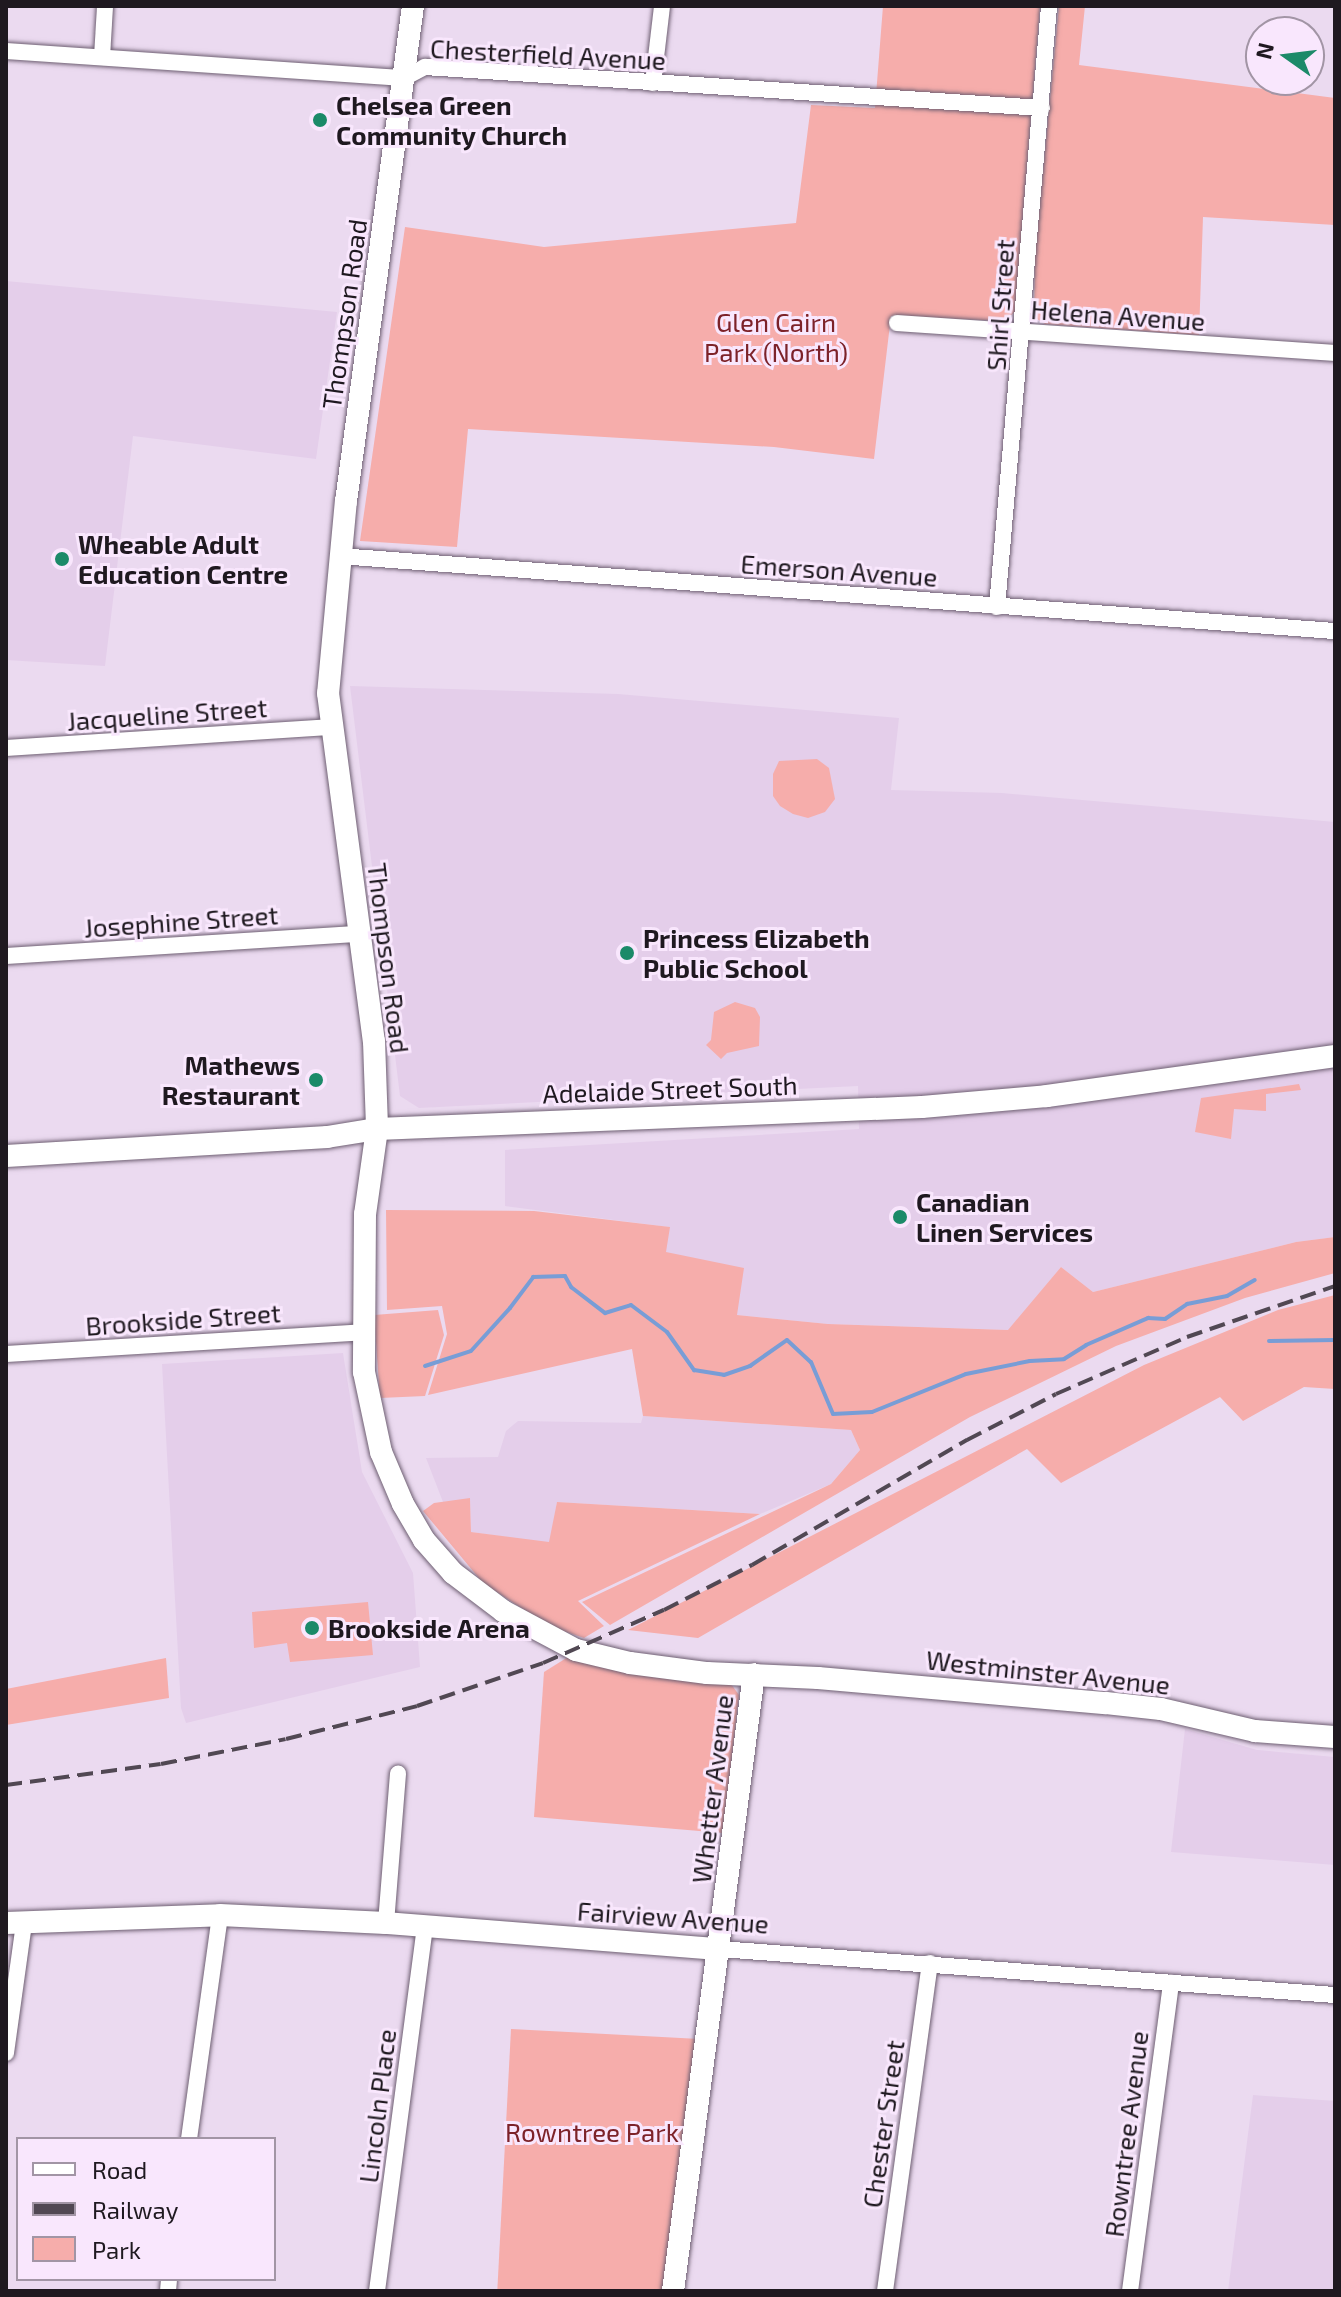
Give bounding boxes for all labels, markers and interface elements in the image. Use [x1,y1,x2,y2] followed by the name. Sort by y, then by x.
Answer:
[1245,16,1325,96] north arrow
[429,32,667,76] street label: Chesterfield Avenue
[1249,40,1278,62] text: N
[336,89,568,150] place label: Chelsea Green Community Church
[311,111,329,129] marker: Chelsea Green Community Church
[315,217,373,411] street label: Thompson Road
[980,238,1020,372] street label: Shirl Street
[1029,293,1207,337] street label: Helena Avenue
[704,306,848,368] park label: Glen Cairn Park (North)
[78,528,288,590] place label: Wheable Adult Education Centre
[739,548,939,592] street label: Emerson Avenue
[53,550,71,568] marker: Wheable Adult Education Centre
[66,691,268,737] street label: Jacqueline Street
[362,861,416,1055] street label: Thompson Road
[83,899,279,943] street label: Josephine Street
[643,922,870,984] place label: Princess Elizabeth Public School
[618,944,636,962] marker: Princess Elizabeth Public School
[162,1049,300,1110] place label: Mathews Restaurant
[542,1069,798,1109] street label: Adelaide Street South
[307,1071,325,1089] marker: Mathews Restaurant
[916,1186,1093,1248] place label: Canadian Linen Services
[891,1208,909,1226] marker: Canadian Linen Services
[84,1297,282,1341] street label: Brookside Street
[328,1612,530,1644] place label: Brookside Arena
[303,1619,321,1637] marker: Brookside Arena
[924,1644,1172,1700] street label: Westminster Avenue
[685,1692,739,1886] street label: Whetter Avenue
[576,1895,770,1939] street label: Fairview Avenue
[352,2027,402,2185] street label: Lincoln Place
[1098,2029,1154,2239] street label: Rowntree Avenue
[856,2038,910,2210] street label: Chester Street
[505,2116,679,2148] park label: Rowntree Park
[16,2137,276,2281] legend
[92,2155,147,2184] text: Road
[92,2195,178,2224] text: Railway
[92,2235,141,2264] text: Park

